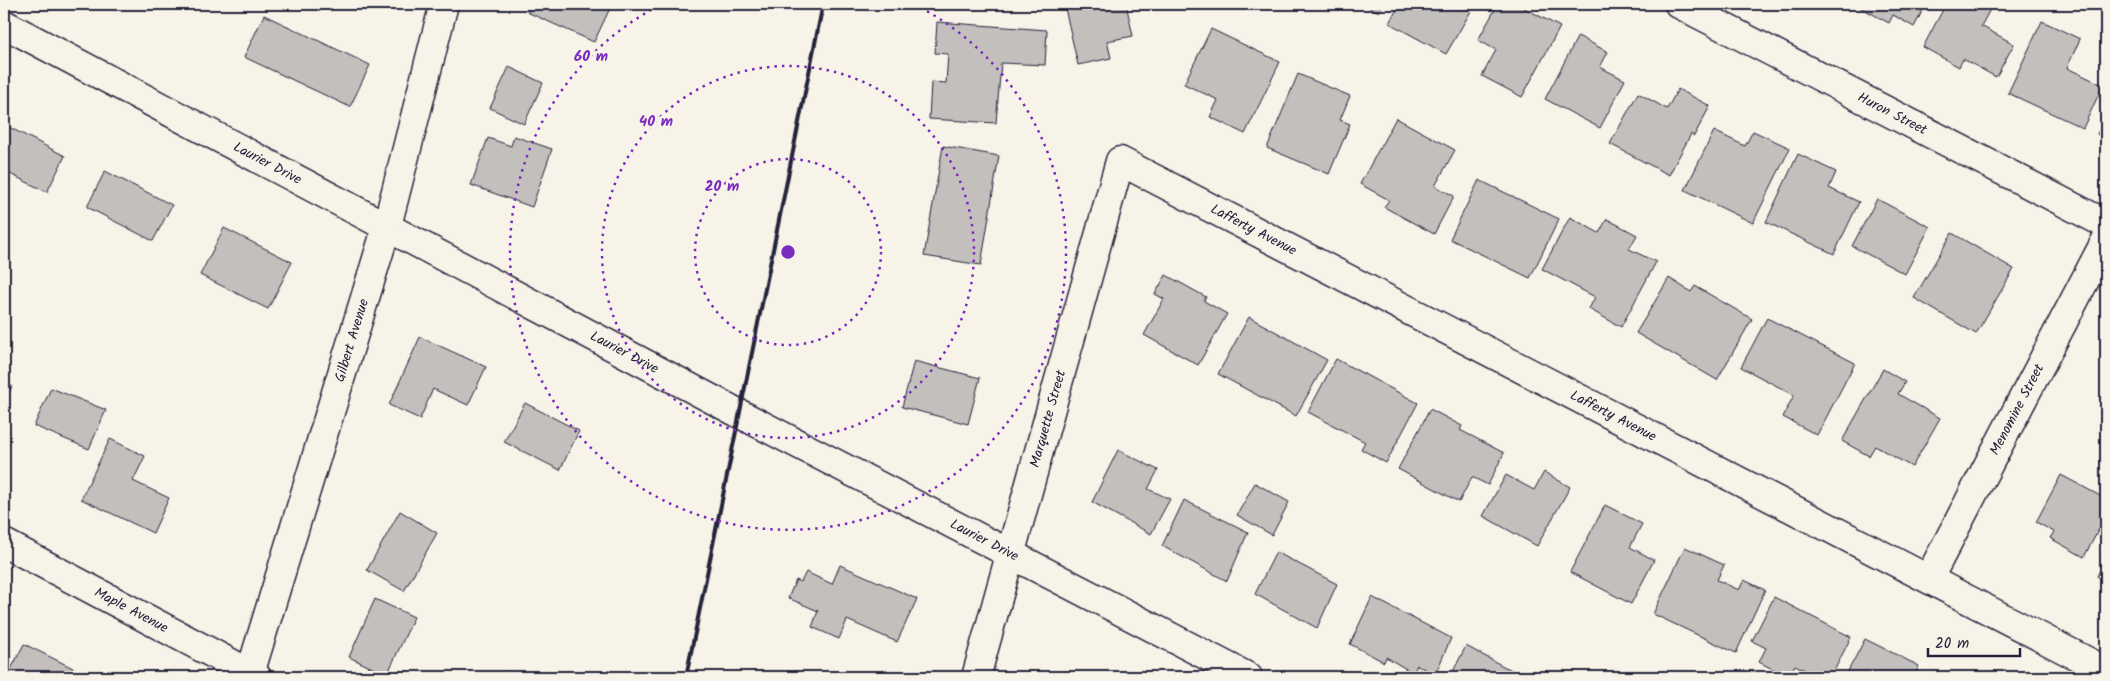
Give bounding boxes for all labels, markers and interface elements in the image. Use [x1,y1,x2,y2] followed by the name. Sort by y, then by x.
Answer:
[574,45,608,69] text: 60 m
[1854,87,1932,141] street label: Huron Street
[639,110,673,134] text: 40 m
[229,136,306,191] street label: Laurier Drive
[705,175,739,199] text: 20 m
[1206,199,1301,262] street label: Lafferty Avenue
[779,243,797,261] centre of rings
[329,295,375,385] street label: Gilbert Avenue
[586,325,663,380] street label: Laurier Drive
[1984,359,2050,459] street label: Menomine Street
[1024,367,1072,470] street label: Marquette Street
[1566,385,1661,448] street label: Lafferty Avenue
[946,513,1023,568] street label: Laurier Drive
[90,582,173,639] street label: Maple Avenue
[1928,626,2020,658] scale bar
[1935,632,1969,656] text: 20 m

